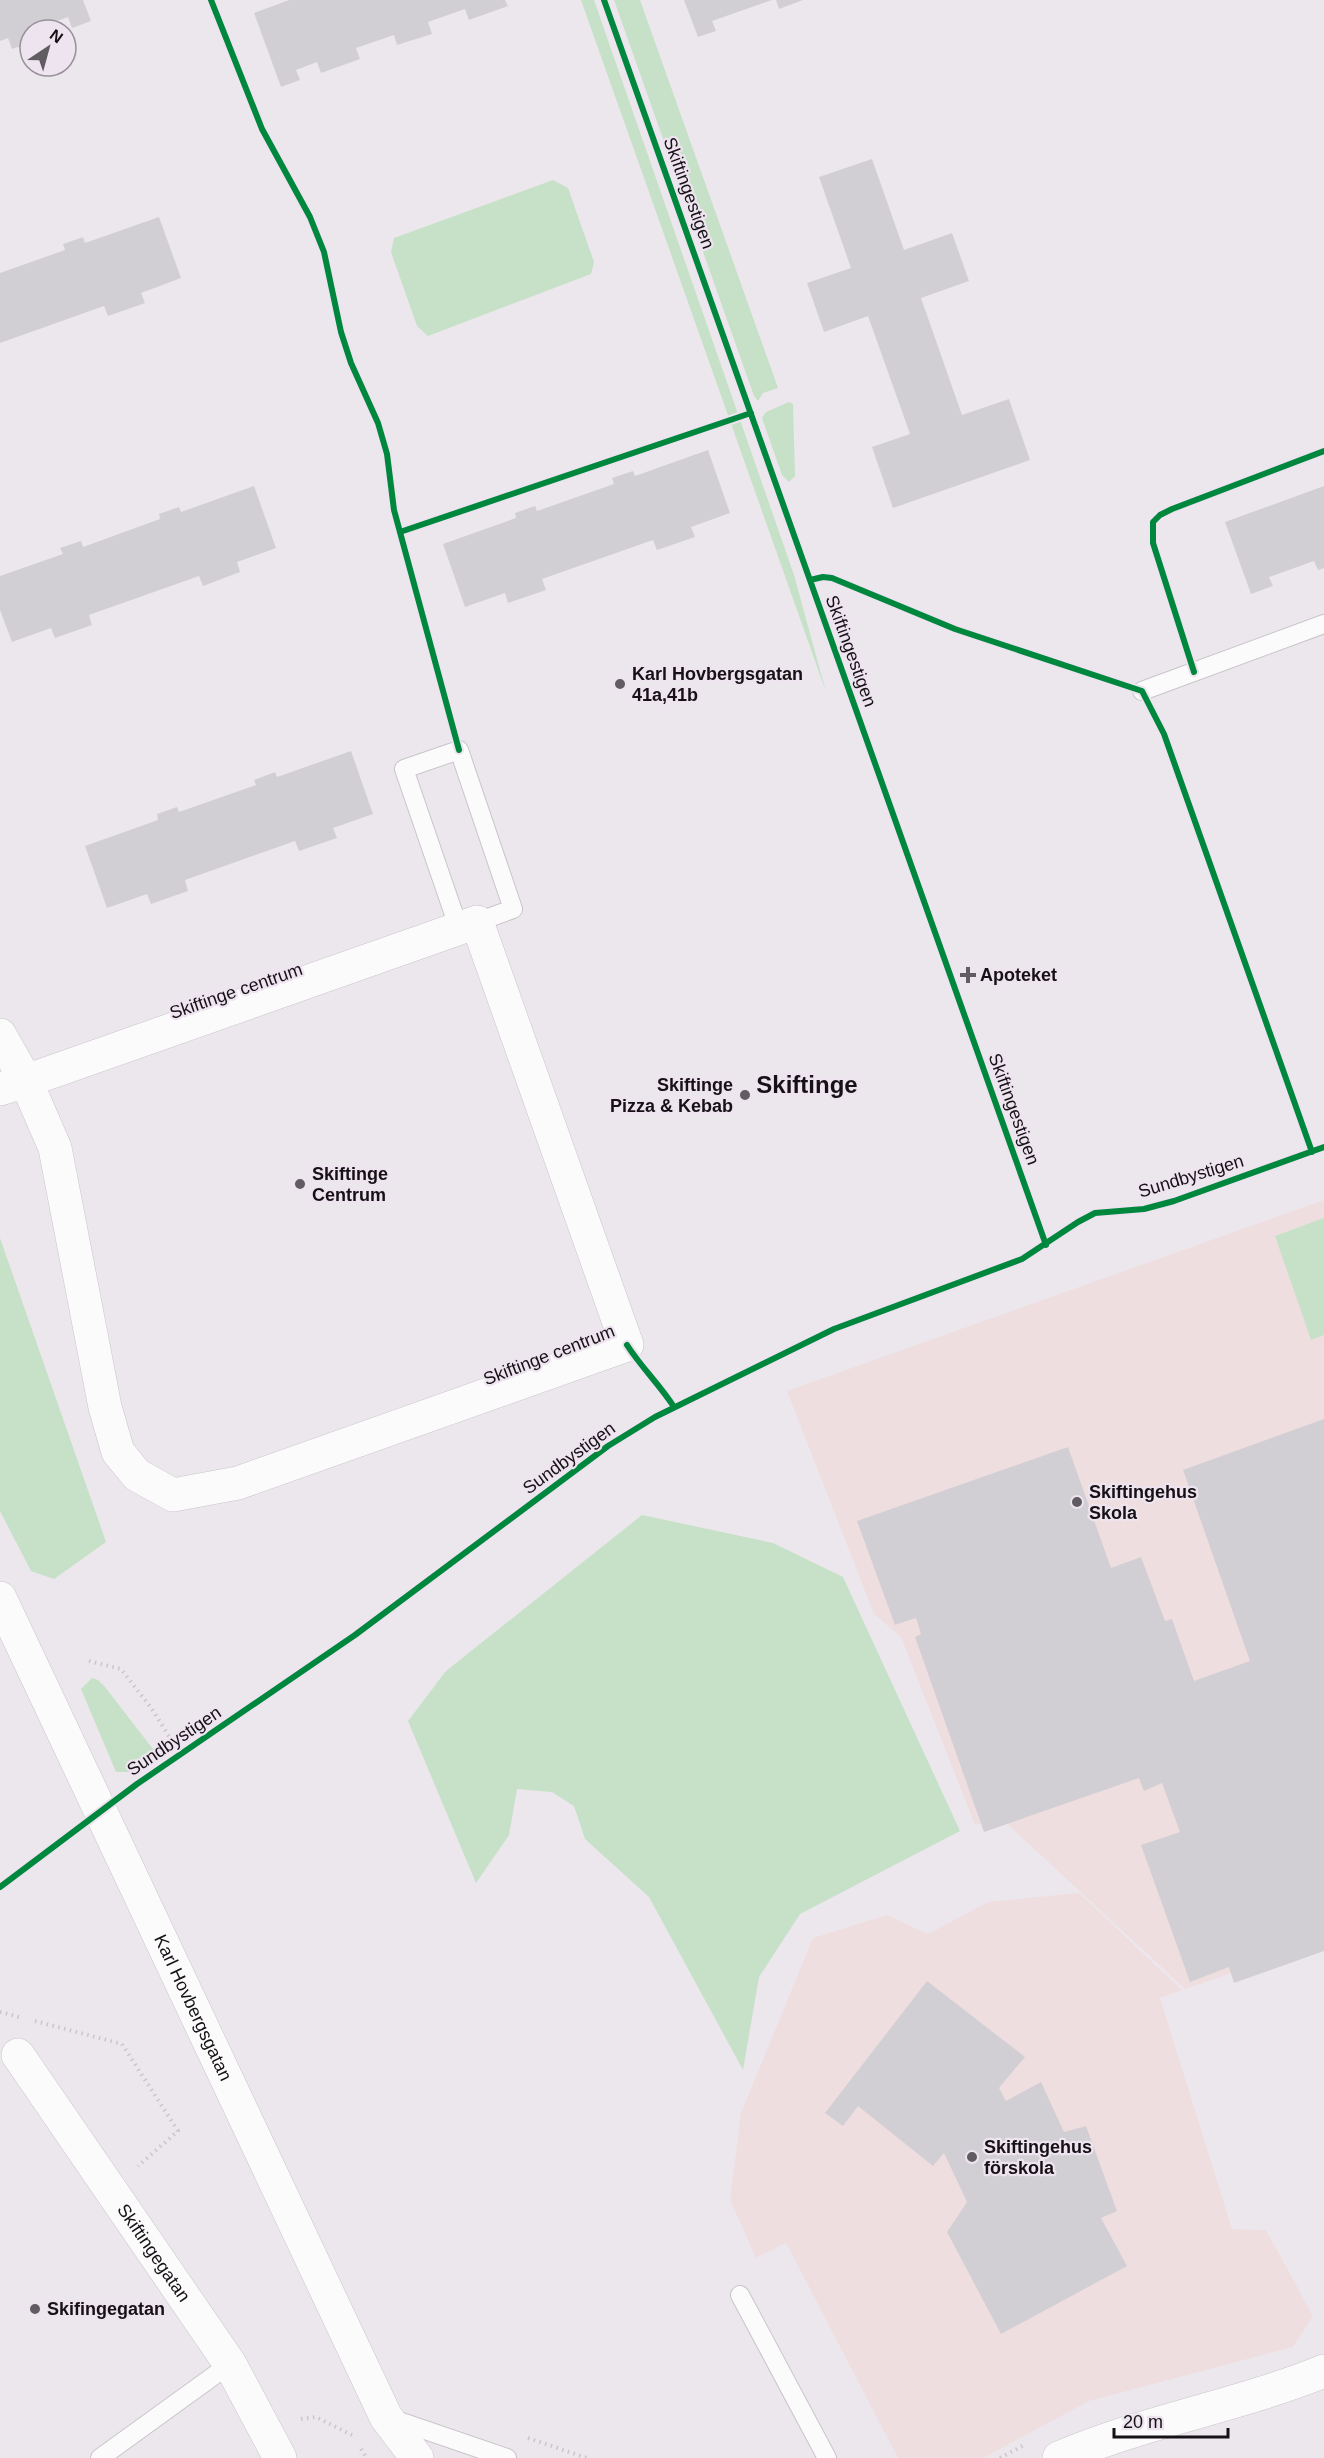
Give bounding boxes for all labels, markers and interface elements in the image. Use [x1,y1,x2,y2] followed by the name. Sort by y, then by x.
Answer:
[18,18,78,78] north arrow
[47,26,66,47] text: N
[660,135,718,251] street label: Skiftingestigen
[822,593,880,709] street label: Skiftingestigen
[632,664,803,705] place label: Karl Hovbergsgatan 41a,41b
[613,677,627,691] marker: Karl Hovbergsgatan 41a,41b
[167,959,305,1023] street label: Skiftinge centrum
[980,965,1057,985] place label: Apoteket
[961,968,975,982] marker: Apoteket
[985,1051,1043,1167] street label: Skiftingestigen
[756,1071,858,1098] district label: Skiftinge
[610,1075,733,1116] place label: Skiftinge Pizza & Kebab
[738,1088,752,1102] marker: Skiftinge Pizza & Kebab
[1136,1150,1246,1202] street label: Sundbystigen
[312,1164,388,1205] place label: Skiftinge Centrum
[293,1177,307,1191] marker: Skiftinge Centrum
[481,1321,617,1389] street label: Skiftinge centrum
[519,1418,619,1498] street label: Sundbystigen
[1089,1482,1197,1523] place label: Skiftingehus Skola
[1070,1495,1084,1509] marker: Skiftingehus Skola
[123,1702,225,1780] street label: Sundbystigen
[150,1932,236,2084] street label: Karl Hovbergsgatan
[984,2137,1092,2178] place label: Skiftingehus förskola
[965,2150,979,2164] marker: Skiftingehus förskola
[113,2200,194,2306] street label: Skiftingegatan
[47,2299,165,2319] place label: Skifingegatan
[28,2302,42,2316] marker: Skifingegatan
[1114,2401,1228,2439] scale bar
[1123,2412,1163,2432] text: 20 m

